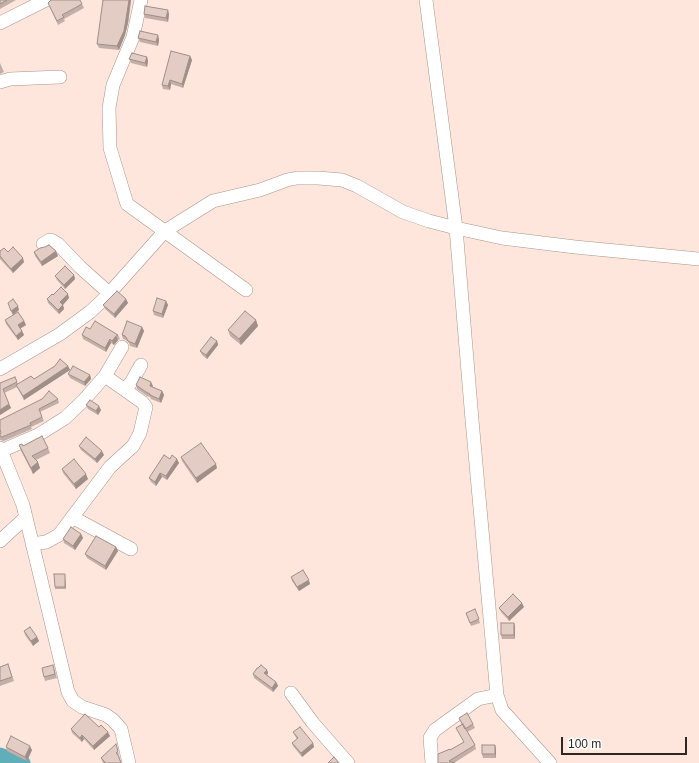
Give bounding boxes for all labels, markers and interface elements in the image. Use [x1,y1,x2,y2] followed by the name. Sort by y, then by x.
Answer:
[563,729,689,755] scale bar
[568,737,601,751] text: 100 m

